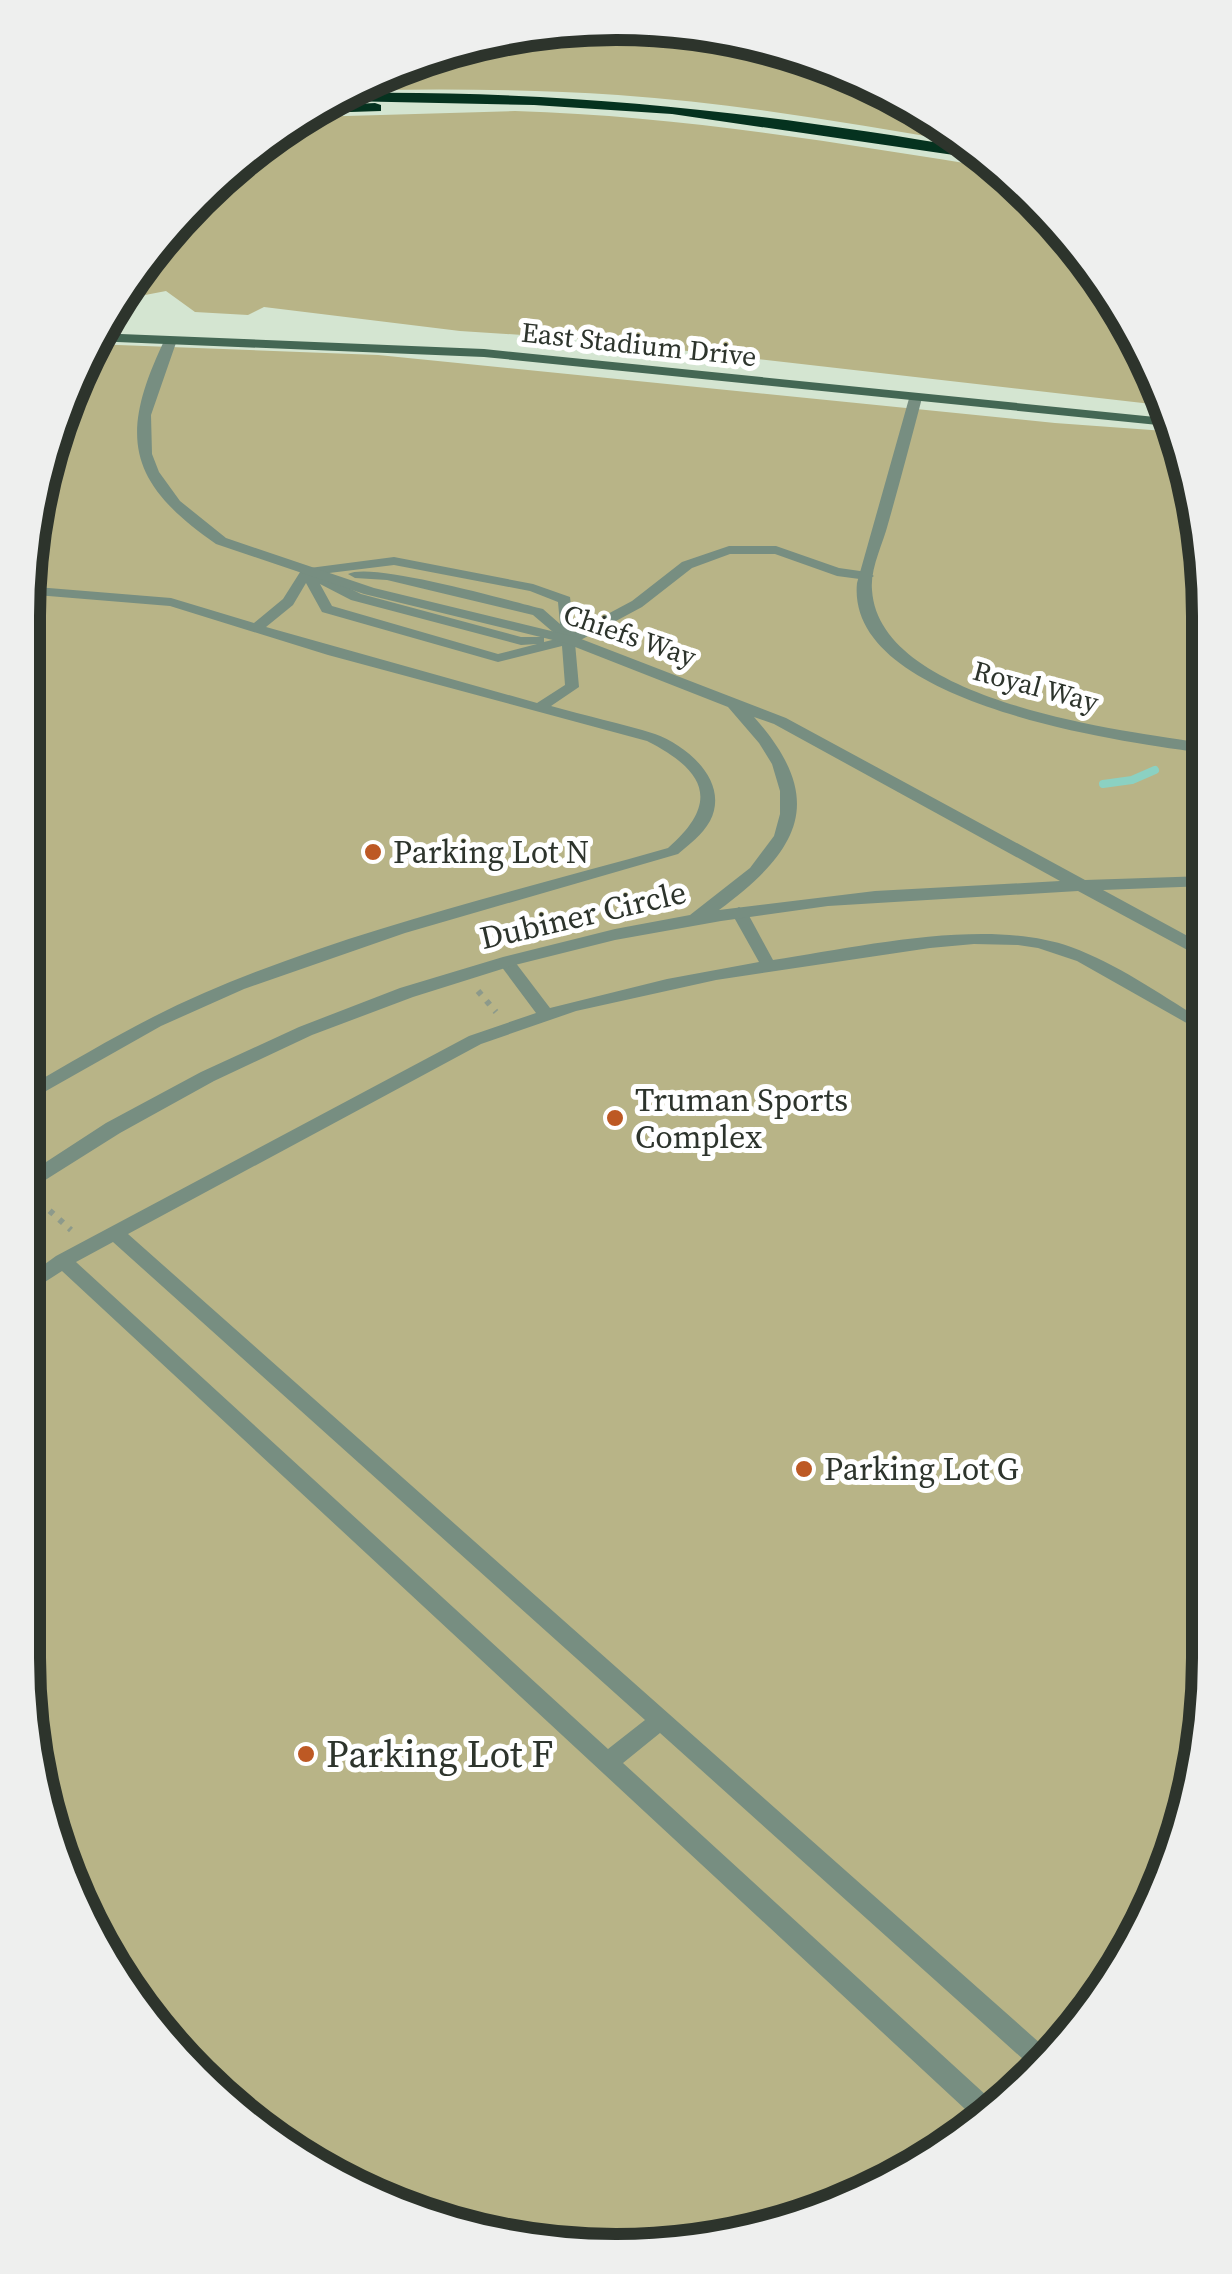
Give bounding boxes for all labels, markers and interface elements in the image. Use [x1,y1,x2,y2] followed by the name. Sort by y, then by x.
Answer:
[520,313,758,375] street label: East Stadium Drive
[559,595,702,676] street label: Chiefs Way
[969,651,1104,721] street label: Royal Way
[393,830,589,874] place label: Parking Lot N
[362,841,384,863] marker: Parking Lot N
[476,870,690,960] street label: Dubiner Circle
[635,1078,848,1159] place label: Truman Sports Complex
[604,1107,626,1129] marker: Truman Sports Complex
[824,1447,1019,1491] place label: Parking Lot G
[793,1458,815,1480] marker: Parking Lot G
[326,1728,553,1780] place label: Parking Lot F
[295,1743,317,1765] marker: Parking Lot F

